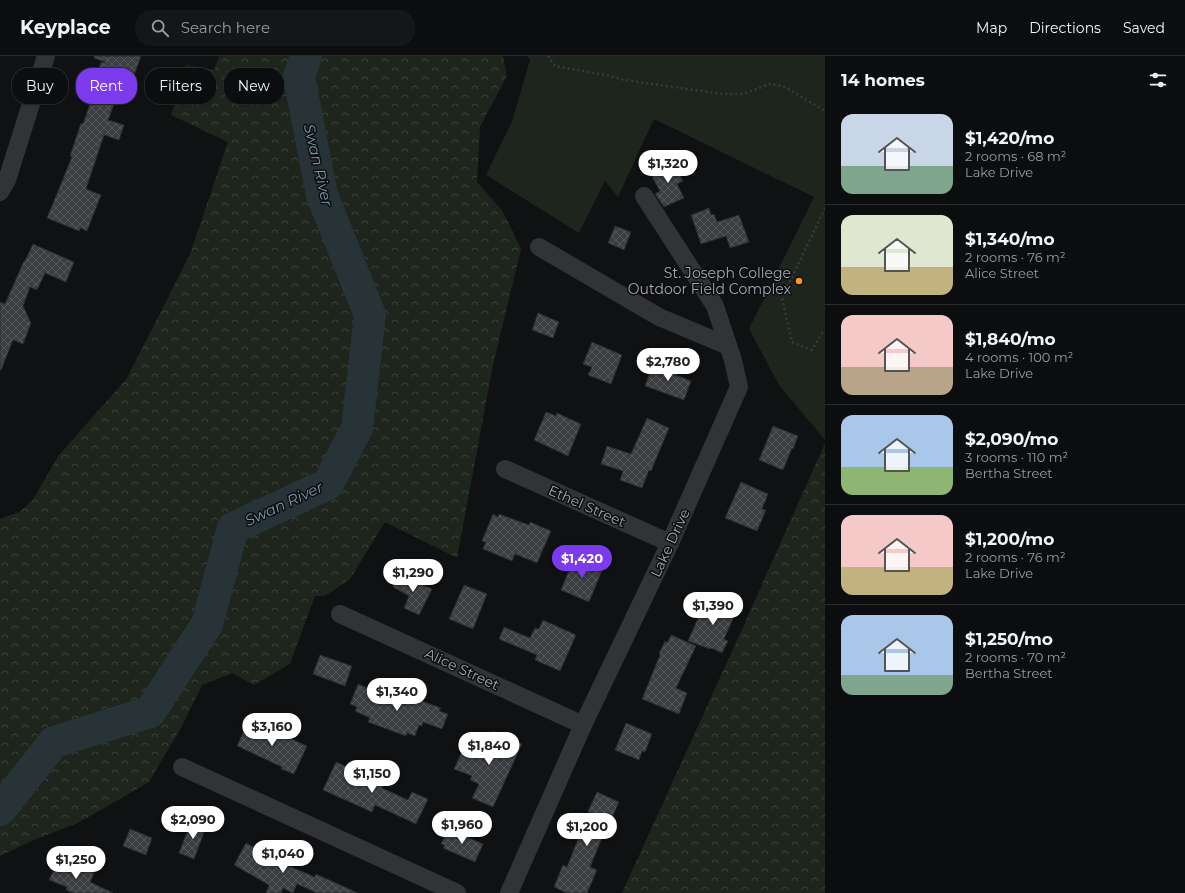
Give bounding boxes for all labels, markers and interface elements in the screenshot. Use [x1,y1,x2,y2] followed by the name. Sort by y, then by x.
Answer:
[135,10,415,46] search box
[20,16,111,39] text: Keyplace
[149,17,171,39] icon: search
[181,18,270,37] text: Search here
[976,19,1007,37] text: Map
[1029,19,1101,37] text: Directions
[1123,19,1165,37] text: Saved
[12,68,68,104] chip: Buy
[76,68,137,104] chip: Rent
[145,68,216,104] chip: Filters
[224,68,284,104] chip: New
[1147,69,1169,91] icon: filters
[841,70,925,90] text: 14 homes
[300,122,337,209] water label: Swan River
[965,128,1054,148] text: $1,420/mo
[873,130,921,178] icon: home
[965,148,1066,164] text: 2 rooms · 68 m²
[635,150,701,184] pin: $1,320
[648,155,688,171] text: $1,320
[965,164,1033,180] text: Lake Drive
[965,229,1055,249] text: $1,340/mo
[873,231,921,279] icon: home
[965,249,1065,265] text: 2 rooms · 76 m²
[628,264,792,298] place label: St. Joseph College Outdoor Field Complex
[965,265,1039,281] text: Alice Street
[794,276,804,286] marker: St. Joseph College Outdoor Field Complex
[965,329,1056,349] text: $1,840/mo
[873,331,921,379] icon: home
[635,348,701,382] pin: $2,780
[965,349,1073,365] text: 4 rooms · 100 m²
[646,353,690,369] text: $2,780
[965,365,1033,381] text: Lake Drive
[965,429,1058,449] text: $2,090/mo
[873,431,921,479] icon: home
[965,449,1068,465] text: 3 rooms · 110 m²
[965,465,1053,481] text: Bertha Street
[242,477,327,530] water label: Swan River
[546,481,629,531] street label: Ethel Street
[646,506,694,580] street label: Lake Drive
[965,529,1054,549] text: $1,200/mo
[873,531,921,579] icon: home
[549,545,615,579] pin: $1,420
[965,549,1065,565] text: 2 rooms · 76 m²
[561,550,603,566] text: $1,420
[380,559,446,593] pin: $1,290
[392,564,434,580] text: $1,290
[965,565,1033,581] text: Lake Drive
[680,592,746,626] pin: $1,390
[692,597,734,613] text: $1,390
[965,629,1053,649] text: $1,250/mo
[873,631,921,679] icon: home
[422,644,502,694] street label: Alice Street
[965,649,1066,665] text: 2 rooms · 70 m²
[965,665,1053,681] text: Bertha Street
[364,678,430,712] pin: $1,340
[376,683,418,699] text: $1,340
[239,713,305,747] pin: $3,160
[251,718,293,734] text: $3,160
[456,732,522,766] pin: $1,840
[467,737,511,753] text: $1,840
[339,760,405,794] pin: $1,150
[353,765,391,781] text: $1,150
[160,806,226,840] pin: $2,090
[170,811,216,827] text: $2,090
[429,811,495,845] pin: $1,960
[554,813,620,847] pin: $1,200
[441,816,483,832] text: $1,960
[566,818,608,834] text: $1,200
[250,840,316,874] pin: $1,040
[261,845,305,861] text: $1,040
[43,846,109,880] pin: $1,250
[55,851,97,867] text: $1,250

